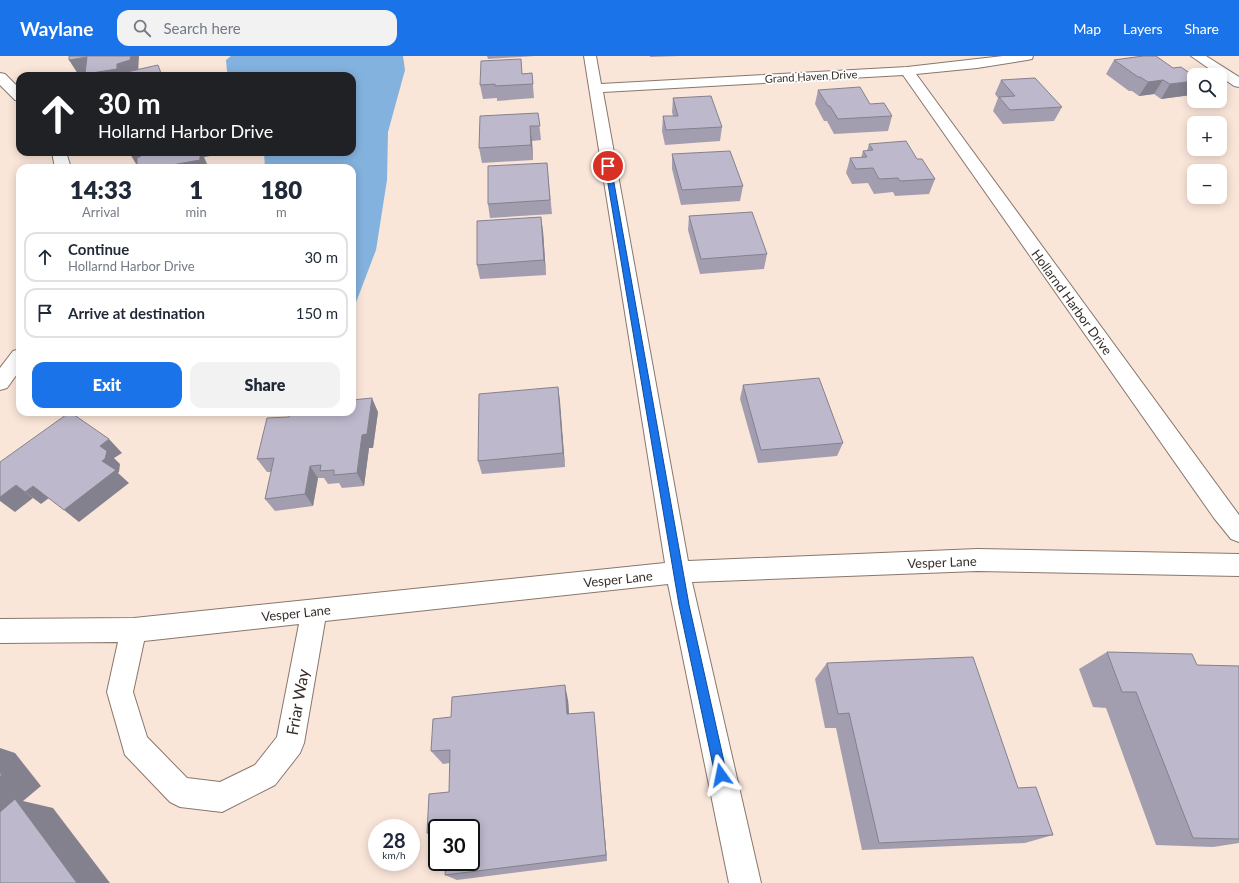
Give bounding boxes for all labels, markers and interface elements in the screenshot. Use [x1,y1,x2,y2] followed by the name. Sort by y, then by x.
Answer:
[117,10,397,46] search box
[20,17,93,40] text: Waylane
[131,17,153,39] icon: search
[163,19,241,37] text: Search here
[1073,20,1101,37] text: Map
[1123,20,1163,37] text: Layers
[1185,20,1219,37] text: Share
[764,67,858,85] street label: Grand Haven Drive
[1187,68,1227,204] map controls
[1187,68,1227,108] button: search
[98,86,161,120] text: 30 m
[32,88,84,140] icon: ahead
[1187,116,1227,156] button: +
[98,120,273,142] text: Hollarnd Harbor Drive
[591,149,625,183] pin
[597,155,619,177] icon: arrive
[1187,164,1227,204] button: −
[70,175,132,204] text: 14:33
[189,175,203,204] text: 1
[260,175,302,204] text: 180
[82,204,120,220] text: Arrival
[186,204,207,220] text: min
[276,204,287,220] text: m
[68,240,129,258] text: Continue
[34,246,56,268] icon: ahead
[1028,246,1116,358] street label: Hollarnd Harbor Drive
[304,248,338,266] text: 30 m
[68,258,195,274] text: Hollarnd Harbor Drive
[34,302,56,324] icon: arrive
[68,304,205,322] text: Arrive at destination
[296,304,338,322] text: 150 m
[32,362,182,408] button: Exit
[190,362,340,408] button: Share
[907,553,977,571] street label: Vesper Lane
[583,567,654,591] street label: Vesper Lane
[261,601,332,625] street label: Vesper Lane
[282,667,312,737] street label: Friar Way
[700,754,742,796] position arrow
[428,819,480,871] speed limit sign: 30
[382,828,406,852] text: 28
[382,849,406,861] text: km/h

